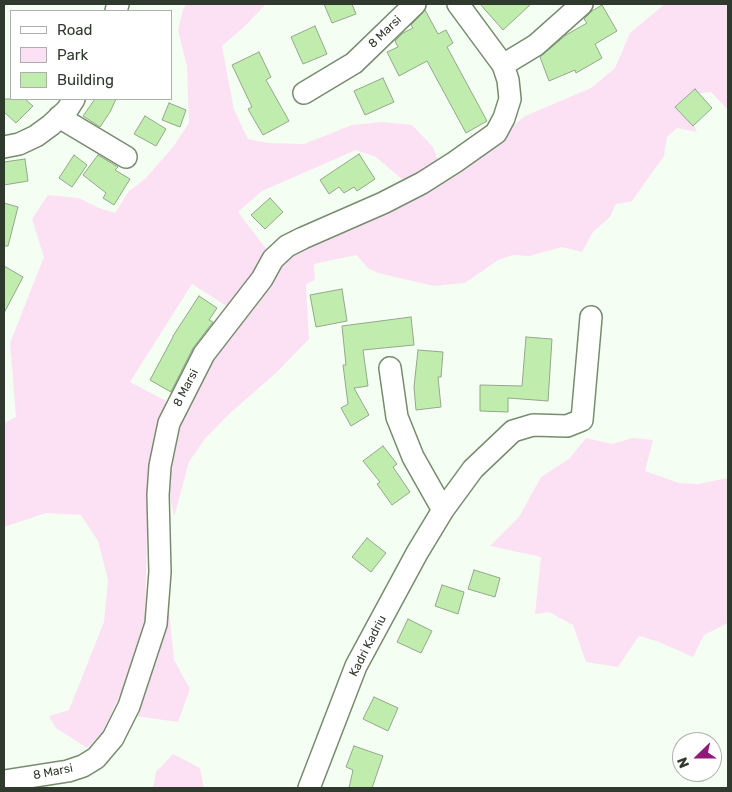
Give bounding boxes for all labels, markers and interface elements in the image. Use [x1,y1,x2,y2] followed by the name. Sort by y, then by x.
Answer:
[10,10,172,100] legend
[366,13,404,51] street label: 8 Marsi
[57,21,93,39] text: Road
[57,46,88,64] text: Park
[57,71,114,89] text: Building
[170,367,202,409] street label: 8 Marsi
[346,613,390,679] street label: Kadri Kadriu
[672,732,722,782] north arrow
[674,755,693,770] text: N
[32,761,74,783] street label: 8 Marsi

